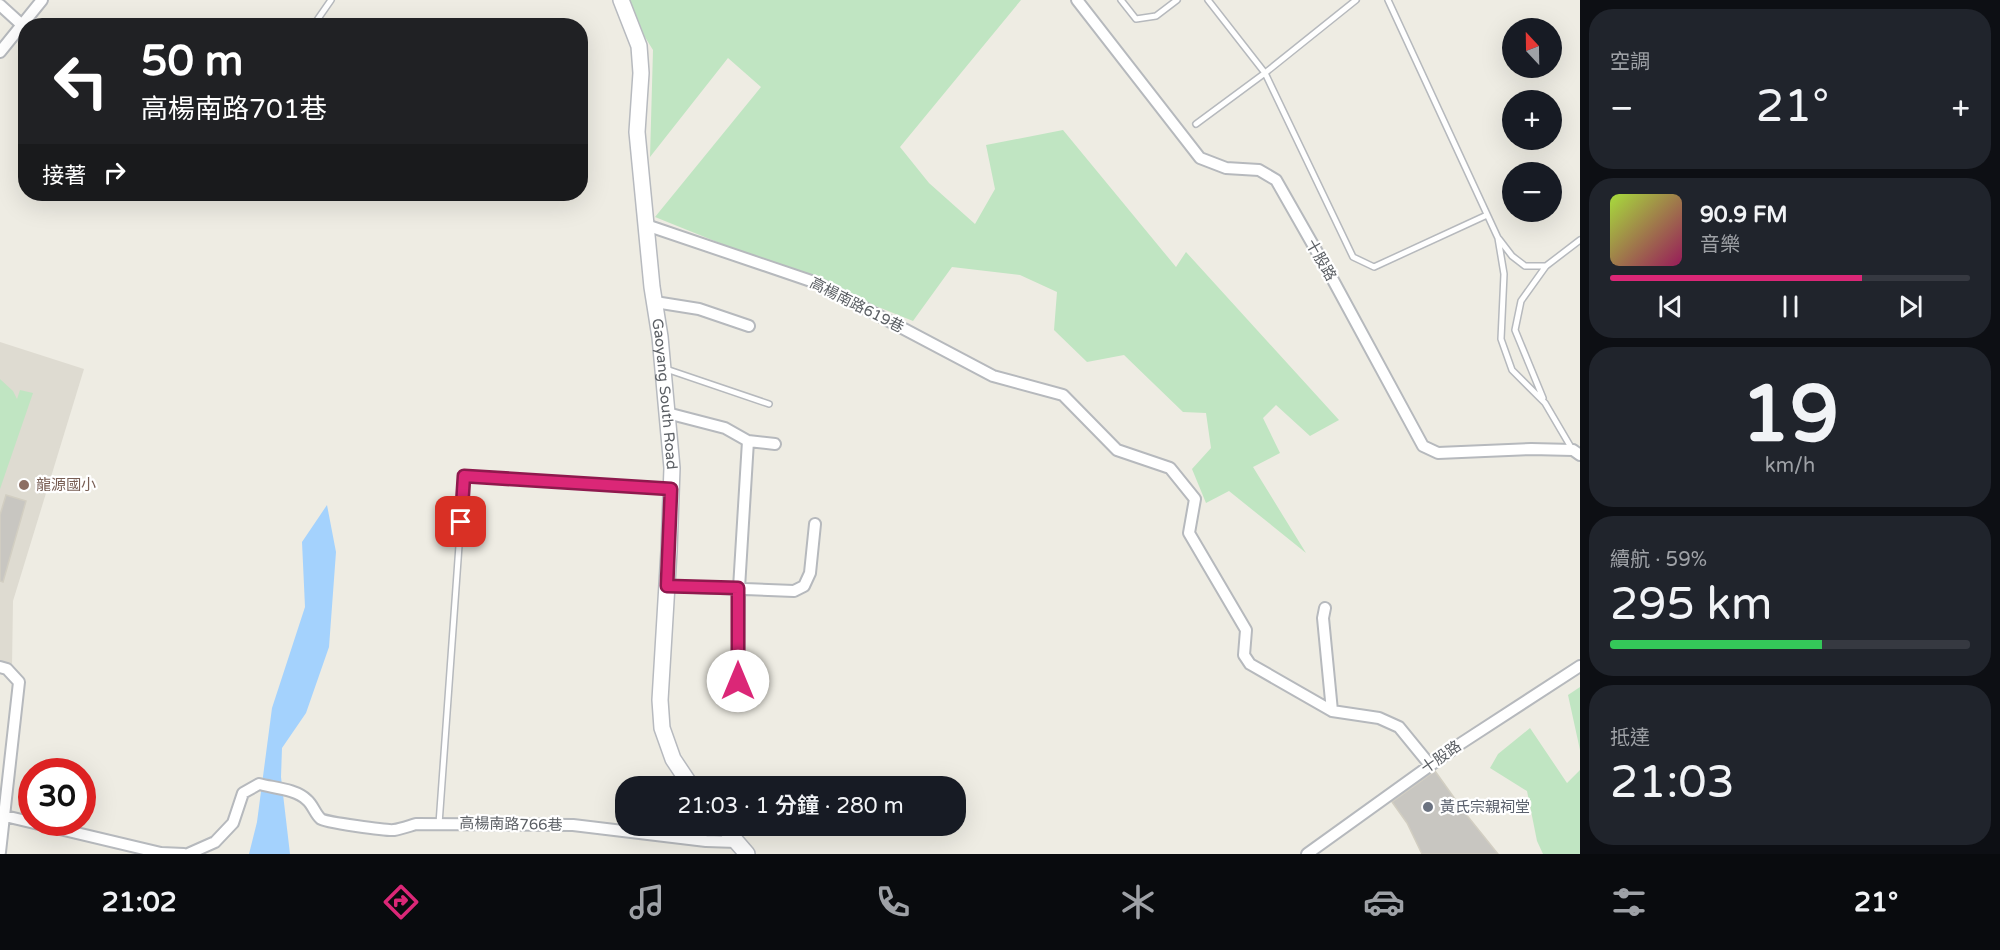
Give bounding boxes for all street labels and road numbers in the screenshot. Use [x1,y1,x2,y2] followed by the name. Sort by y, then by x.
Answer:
[1302,236,1340,284] street label: 十股路
[807,274,907,336] street label: 高楊南路619巷
[648,317,681,470] street label: Gaoyang South Road
[1417,737,1465,777] street label: 十股路
[459,814,563,834] street label: 高楊南路766巷

